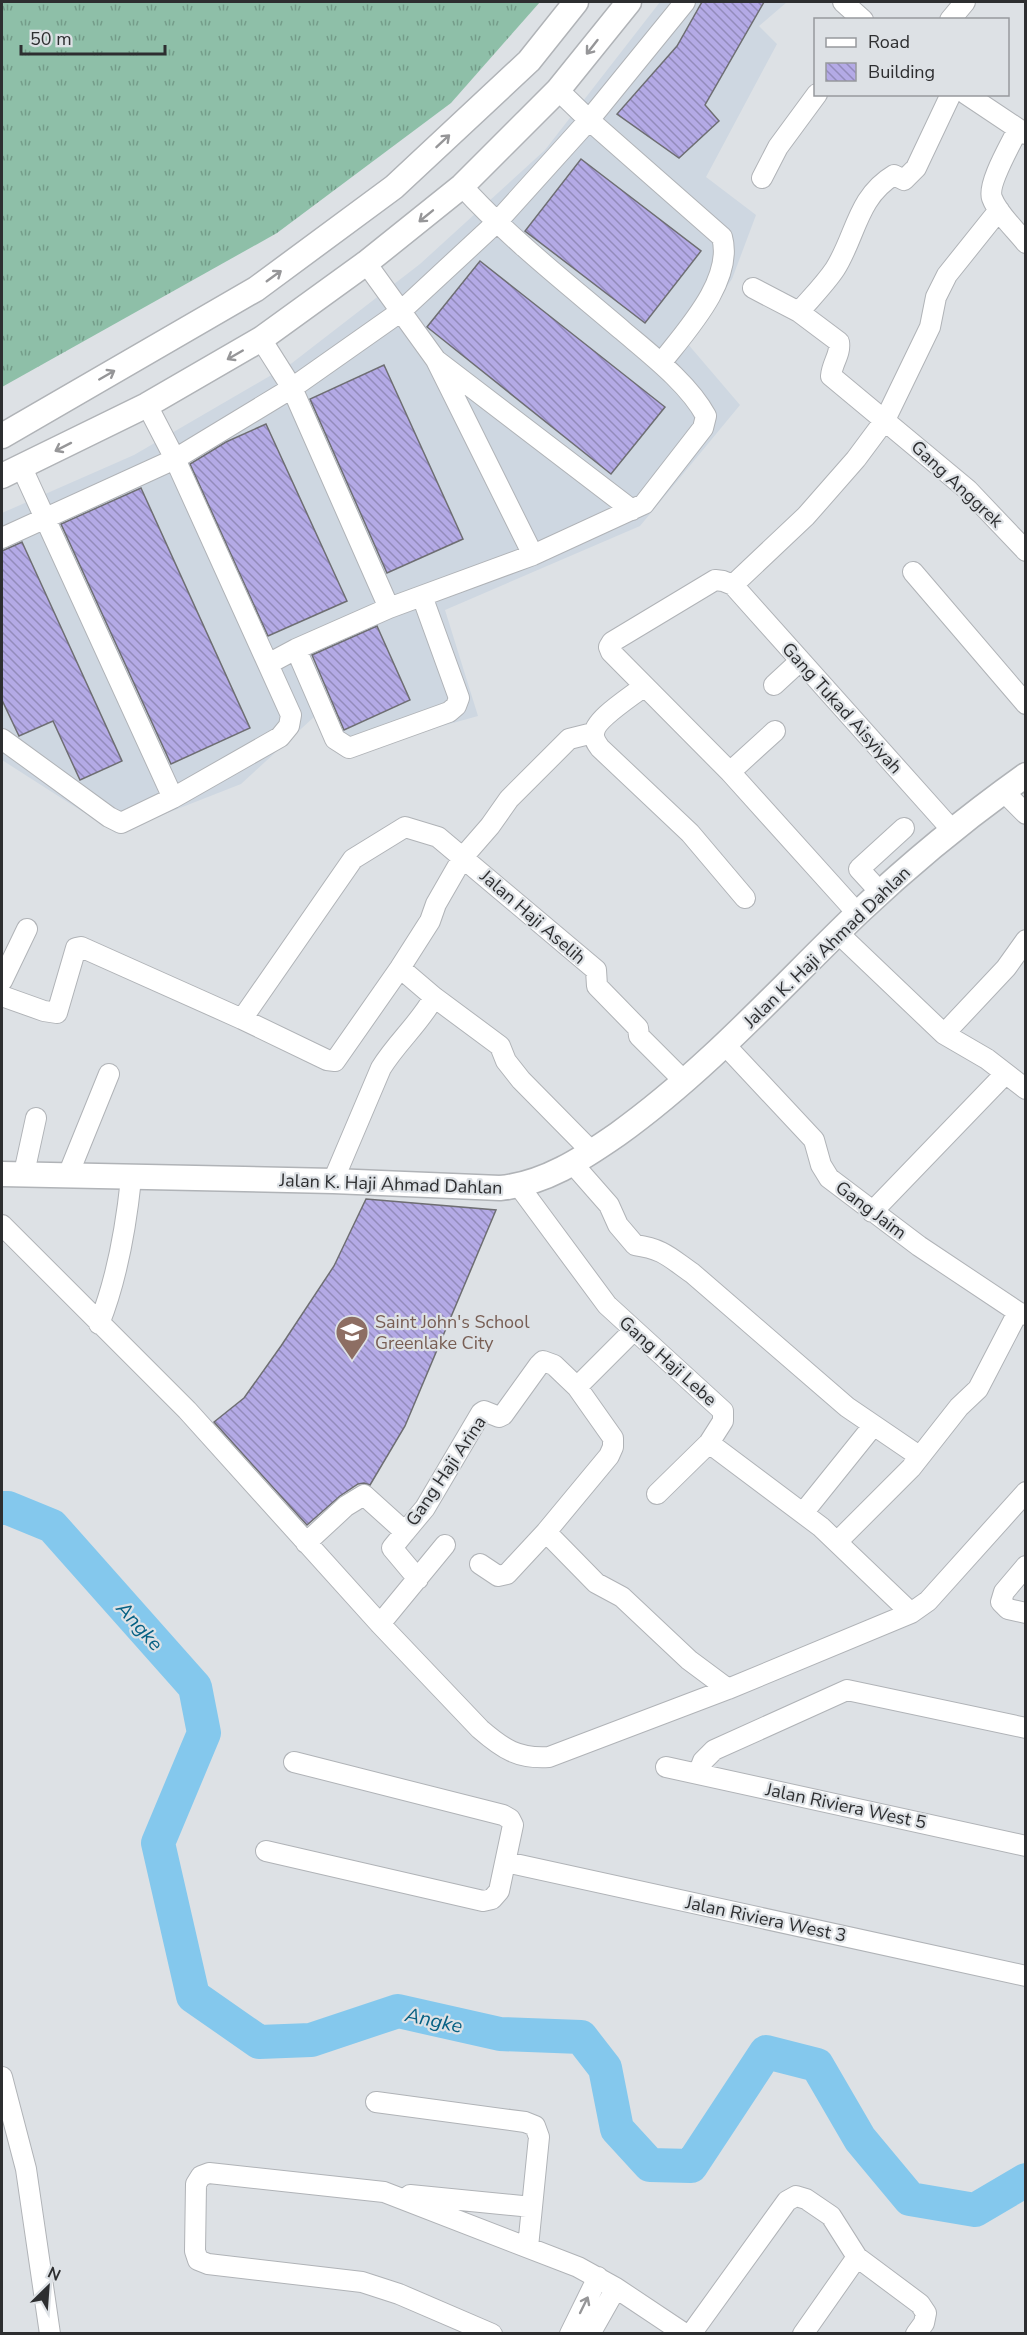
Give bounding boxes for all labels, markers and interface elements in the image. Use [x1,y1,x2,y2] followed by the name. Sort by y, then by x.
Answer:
[21,18,165,56] scale bar
[814,18,1009,96] legend
[30,27,72,51] text: 50 m
[868,30,910,54] text: Road
[586,39,599,55] one-way arrow
[868,60,935,84] text: Building
[435,135,450,149] one-way arrow
[418,209,434,222] one-way arrow
[266,269,282,282] one-way arrow
[226,350,244,361] one-way arrow
[98,369,115,381] one-way arrow
[906,435,1009,533] street label: Gang Anggrek
[54,442,72,454] one-way arrow
[776,637,908,779] street label: Gang Tukad Aisyiyah
[738,861,916,1034] street label: Jalan K. Haji Ahmad Dahlan
[474,864,591,969] street label: Jalan Haji Aselih
[278,1168,503,1200] street label: Jalan K. Haji Ahmad Dahlan
[831,1175,911,1245] street label: Gang Jaim
[375,1310,530,1355] place label: Saint John's School Greenlake City
[614,1311,722,1411] street label: Gang Haji Lebe
[334,1314,370,1361] school or university icon: Saint John's School Greenlake City
[400,1411,492,1531] street label: Gang Haji Arina
[110,1595,169,1657] water label: Angke
[763,1777,928,1835] street label: Jalan Riviera West 5
[683,1890,848,1948] street label: Jalan Riviera West 3
[402,2001,465,2040] water label: Angke
[18,2257,78,2317] north arrow
[44,2262,64,2287] text: N
[578,2297,590,2315] one-way arrow

